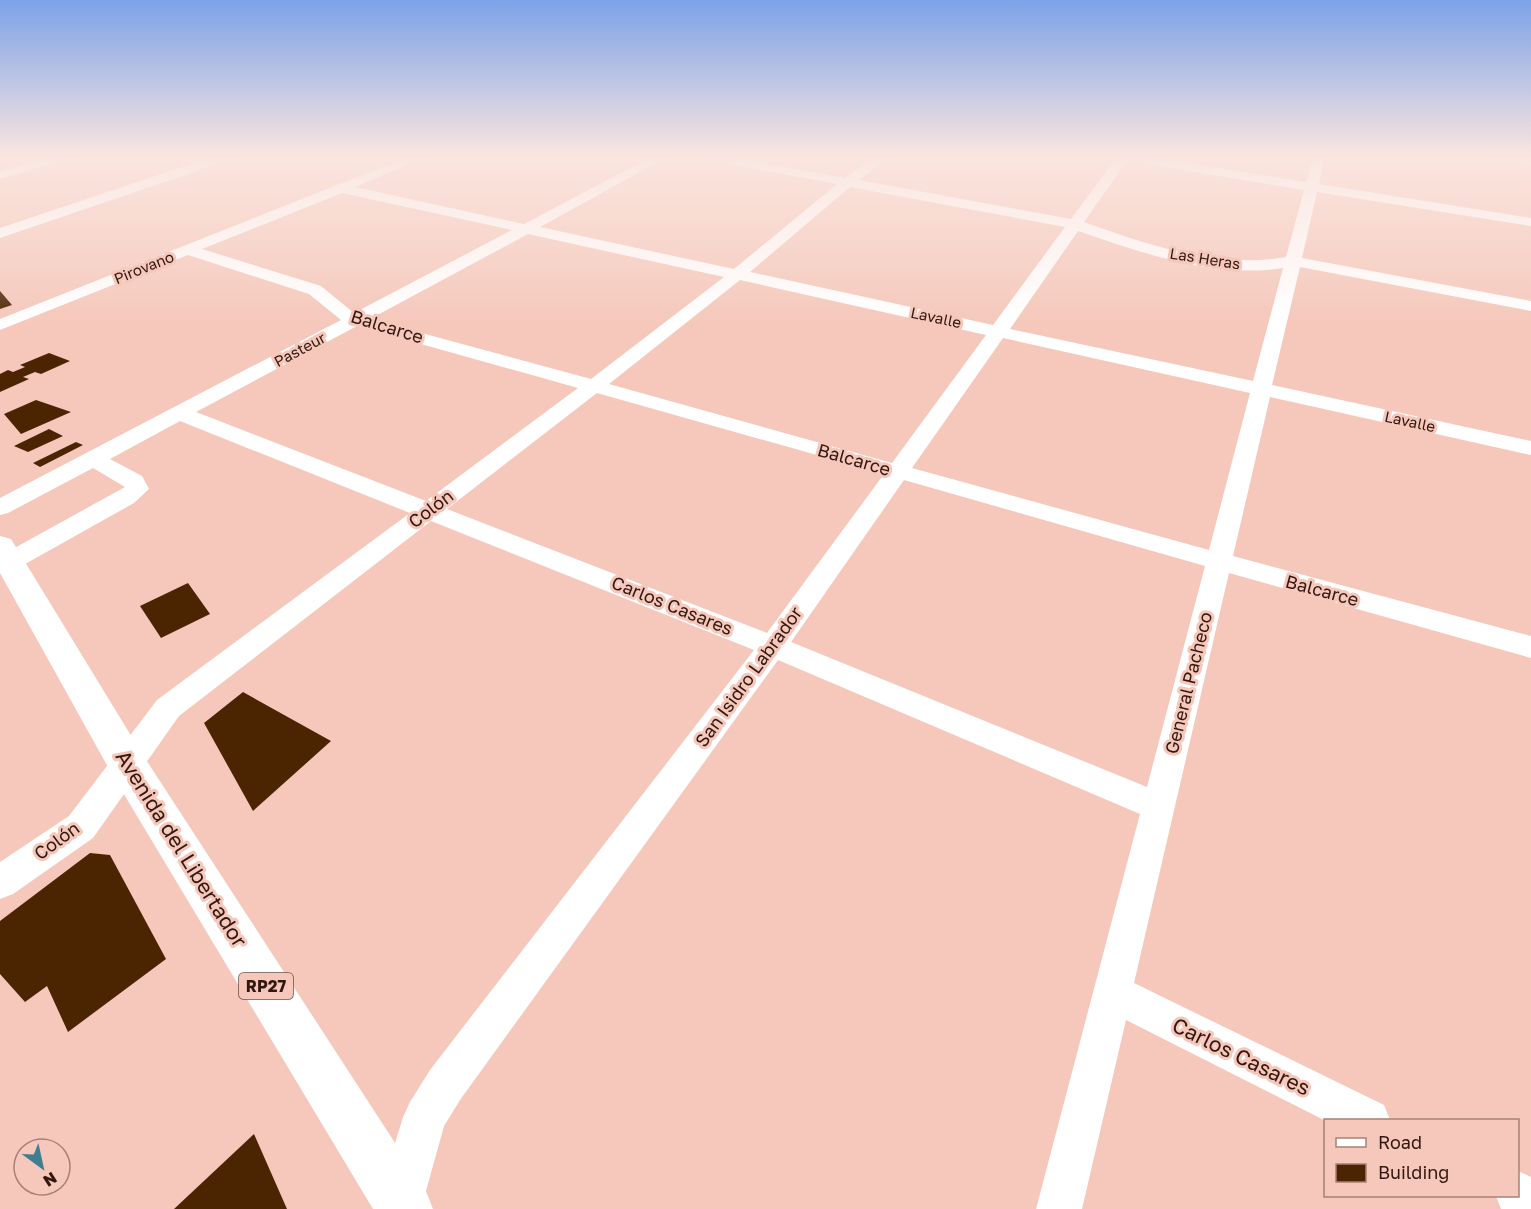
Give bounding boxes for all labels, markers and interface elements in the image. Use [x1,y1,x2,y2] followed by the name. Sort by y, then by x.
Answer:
[1169,244,1242,272] street label: Las Heras
[111,247,176,287] street label: Pirovano
[909,303,964,331] street label: Lavalle
[348,305,426,348] street label: Balcarce
[271,328,328,370] street label: Pasteur
[1383,407,1438,435] street label: Lavalle
[815,438,893,480] street label: Balcarce
[404,484,457,532] street label: Colón
[1283,570,1361,610] street label: Balcarce
[609,571,736,639] street label: Carlos Casares
[690,602,806,751] street label: San Isidro Labrador
[1160,609,1216,756] street label: General Pacheco
[111,745,253,952] street label: Avenida del Libertador
[30,816,83,864] street label: Colón
[239,973,293,999] road number: RP27
[1168,1011,1315,1101] street label: Carlos Casares
[1324,1119,1519,1197] legend
[1378,1131,1422,1153] text: Road
[12,1137,72,1197] north arrow
[1378,1161,1449,1183] text: Building
[40,1168,61,1191] text: N

